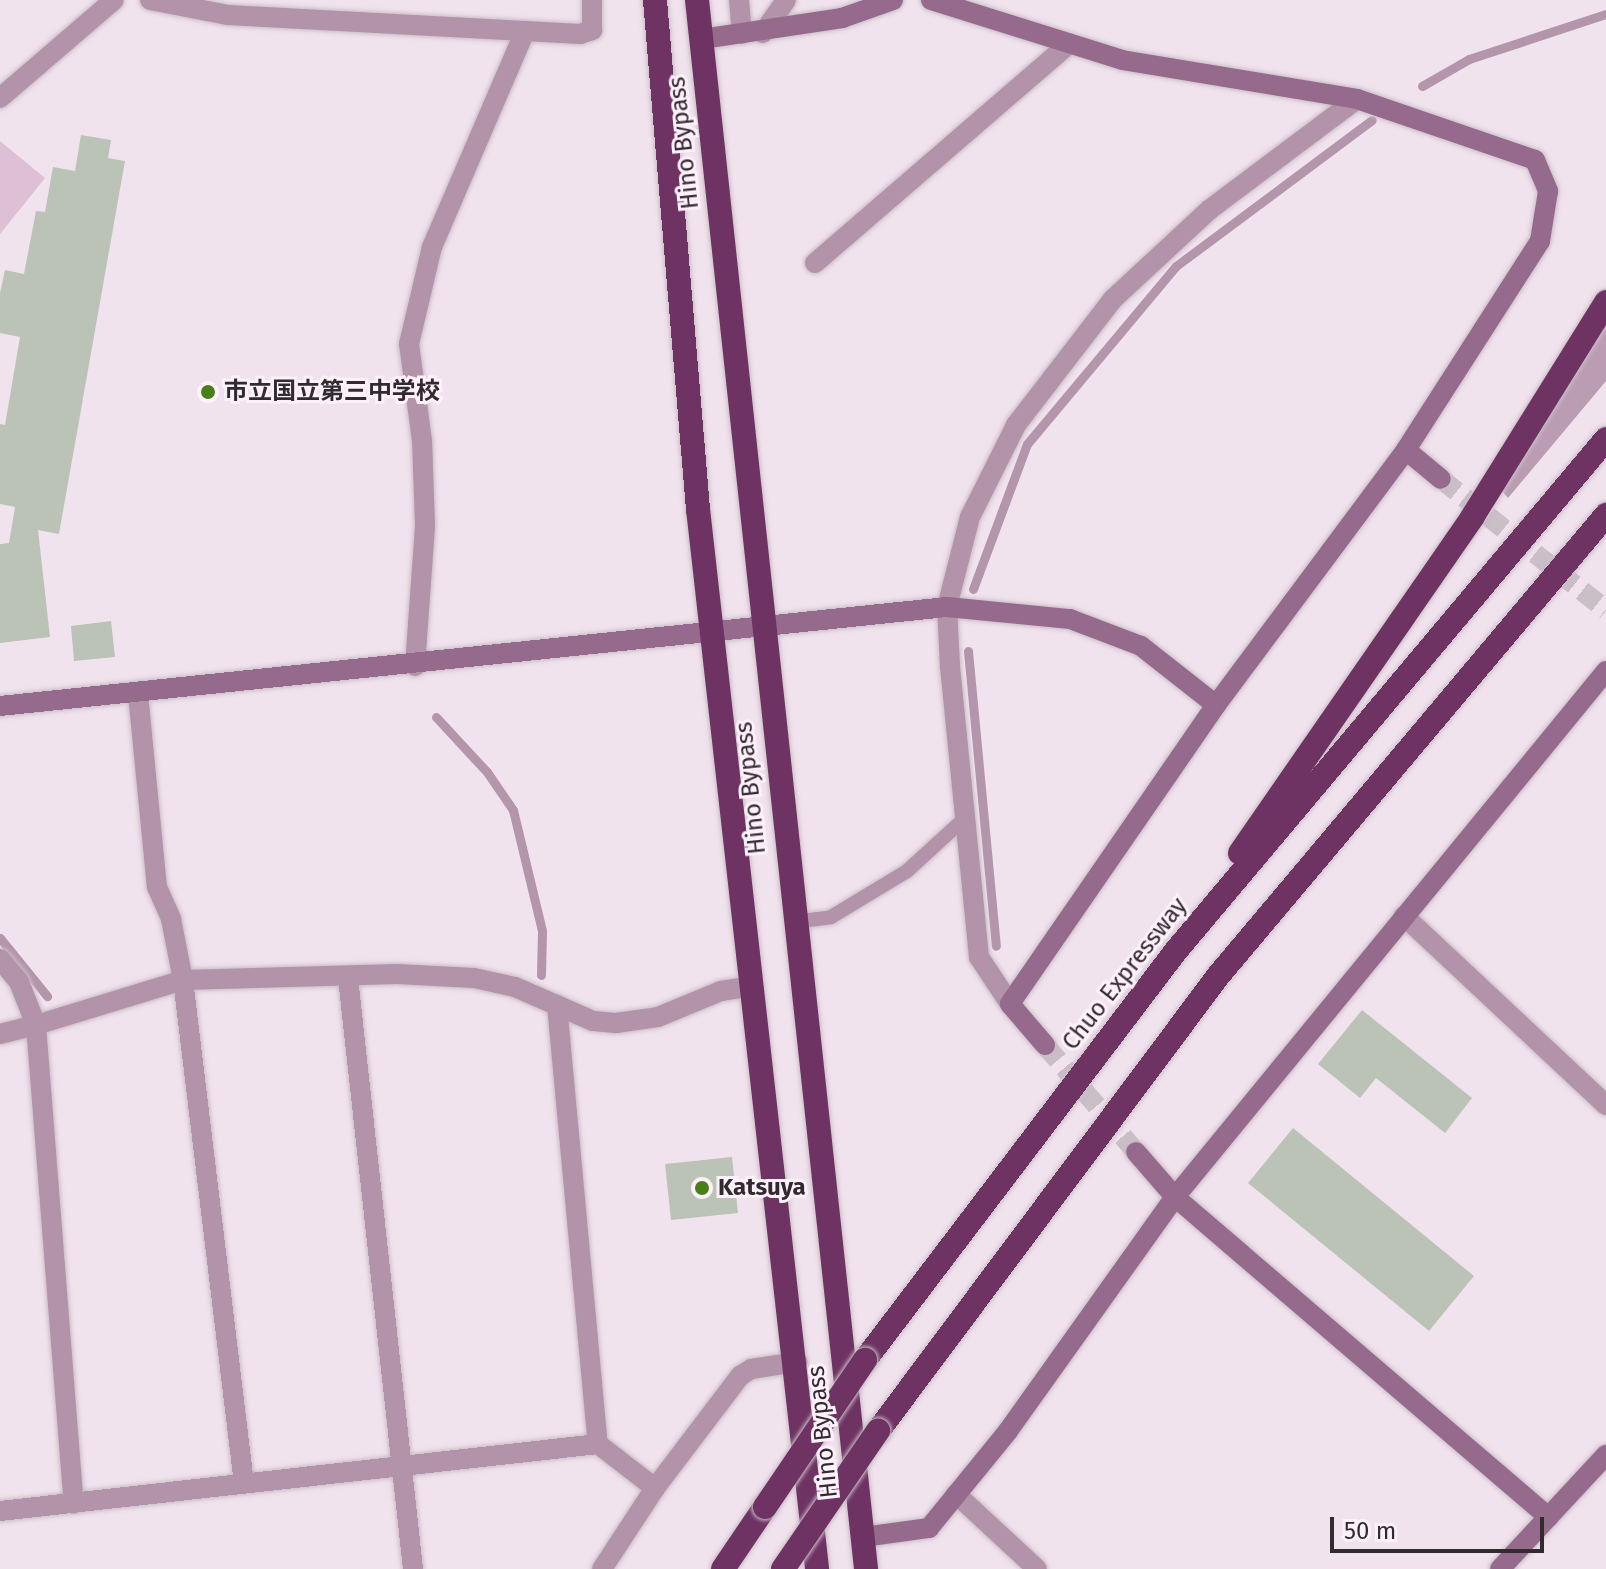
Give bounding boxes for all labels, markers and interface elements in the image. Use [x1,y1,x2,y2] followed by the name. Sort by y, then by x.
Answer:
[663,75,705,211] street label: Hino Bypass
[224,378,440,406] place label: 市立国立第三中学校
[199,383,217,401] marker: 市立国立第三中学校
[730,720,772,856] street label: Hino Bypass
[1057,892,1193,1056] street label: Chuo Expressway
[718,1174,806,1202] place label: Katsuya
[693,1179,711,1197] marker: Katsuya
[802,1364,844,1500] street label: Hino Bypass
[1334,1501,1548,1551] scale bar
[1344,1517,1396,1545] text: 50 m

